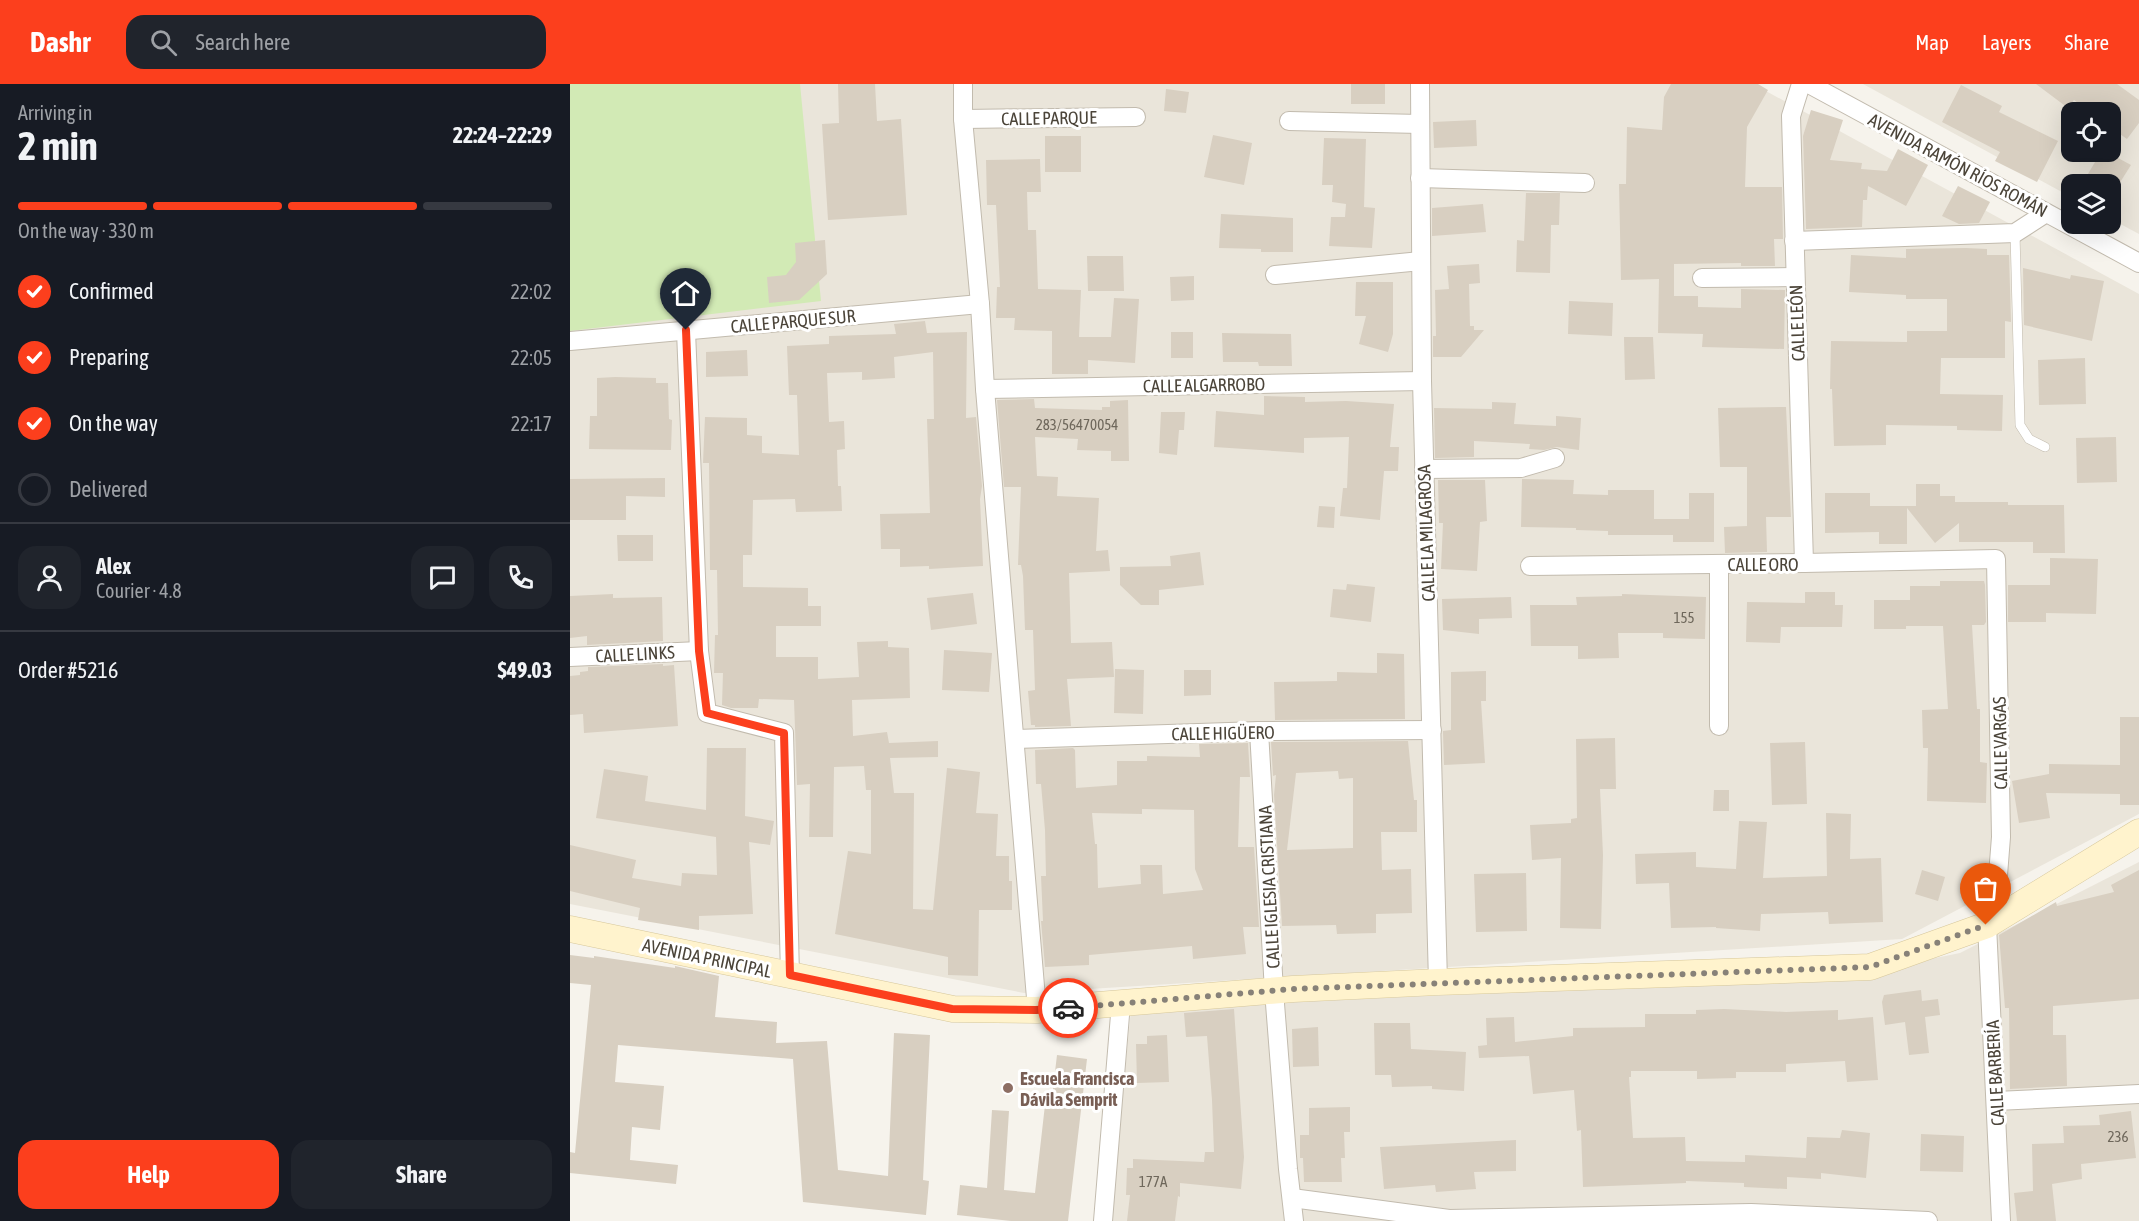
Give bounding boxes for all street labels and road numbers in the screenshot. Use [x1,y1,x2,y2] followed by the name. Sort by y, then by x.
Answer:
[1001,107,1097,129] street label: CALLE PARQUE
[1865,109,2051,221] street label: AVENIDA RAMÓN RÍOS ROMÁN
[1785,284,1809,362] street label: CALLE LEÓN
[730,305,856,337] street label: CALLE PARQUE SUR
[1143,373,1265,397] street label: CALLE ALGARROBO
[1413,464,1439,602] street label: CALLE LA MILAGROSA
[1728,554,1798,575] street label: CALLE ORO
[595,641,676,667] street label: CALLE LINKS
[1989,696,2011,790] street label: CALLE VARGAS
[1171,722,1275,744] street label: CALLE HIGÜERO
[1254,805,1284,969] street label: CALLE IGLESIA CRISTIANA
[641,934,773,982] street label: AVENIDA PRINCIPAL
[1982,1019,2008,1126] street label: CALLE BARBERÍA

